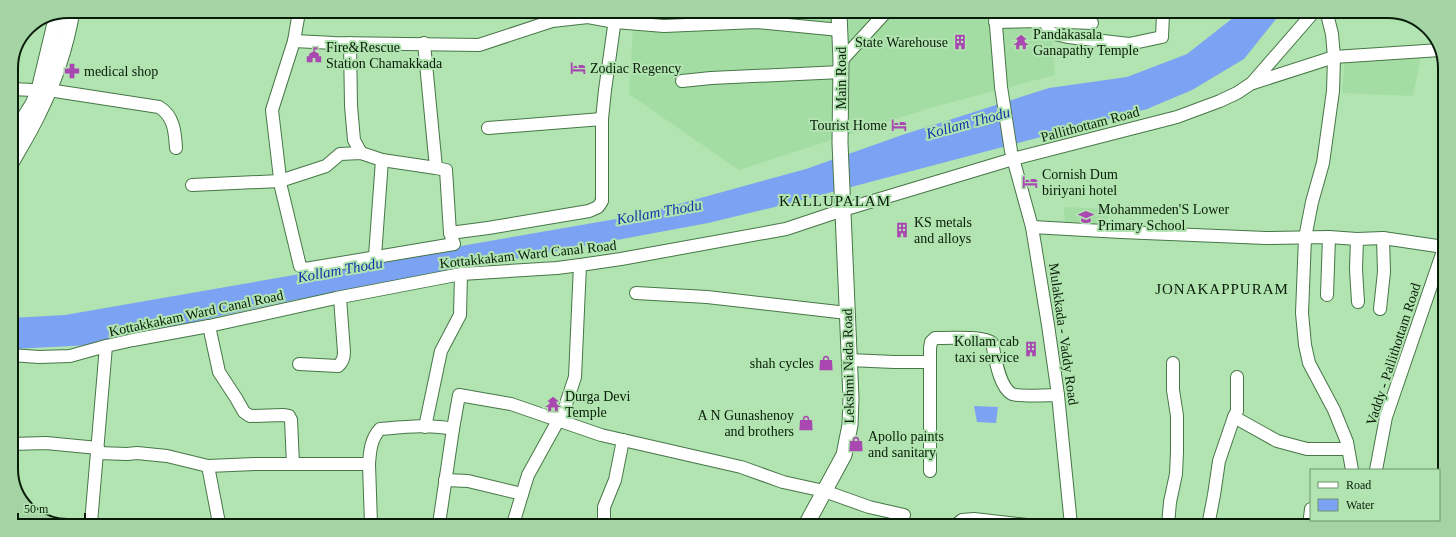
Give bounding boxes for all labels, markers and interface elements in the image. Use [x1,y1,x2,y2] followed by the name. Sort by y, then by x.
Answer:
[1033,27,1139,58] place label: Pandakasala Ganapathy Temple
[951,33,969,51] building icon: State Warehouse
[1012,33,1030,51] temple icon: Pandakasala Ganapathy Temple
[855,35,948,50] place label: State Warehouse
[326,40,443,71] place label: Fire&Rescue Station Chamakkada
[305,46,323,64] public building icon: Fire&Rescue Station Chamakkada
[834,47,849,109] street label: Main Road
[569,59,587,77] hotel icon: Zodiac Regency
[590,61,681,76] place label: Zodiac Regency
[63,62,81,80] pharmacy icon: medical shop
[84,64,158,79] place label: medical shop
[923,104,1012,142] water label: Kollam Thodu
[1039,104,1141,145] street label: Pallithottam Road
[890,116,908,134] hotel icon: Tourist Home
[810,118,887,133] place label: Tourist Home
[1042,167,1118,198] place label: Cornish Dum biriyani hotel
[1021,173,1039,191] hotel icon: Cornish Dum biriyani hotel
[779,193,891,209] district label: KALLUPALAM
[614,197,703,228] water label: Kollam Thodu
[1098,202,1230,233] place label: Mohammeden'S Lower Primary School
[1077,208,1095,226] school or university icon: Mohammeden'S Lower Primary School
[914,215,972,246] place label: KS metals and alloys
[893,221,911,239] building icon: KS metals and alloys
[439,238,617,271] street label: Kottakkakam Ward Canal Road
[295,255,384,286] water label: Kollam Thodu
[1046,262,1081,406] street label: Mulakkada - Vaddy Road
[1155,281,1289,297] district label: JONAKAPPURAM
[1363,281,1424,427] street label: Vaddy - Pallithottam Road
[108,288,285,339] street label: Kottakkakam Ward Canal Road
[840,308,857,424] street label: Lekshmi Nada Road
[954,334,1019,365] place label: Kollam cab taxi service
[1022,340,1040,358] building icon: Kollam cab taxi service
[817,354,835,372] shop icon: shah cycles
[750,356,814,371] place label: shah cycles
[565,389,631,420] place label: Durga Devi Temple
[544,395,562,413] temple icon: Durga Devi Temple
[698,408,794,439] place label: A N Gunashenoy and brothers
[797,414,815,432] shop icon: A N Gunashenoy and brothers
[868,429,944,460] place label: Apollo paints and sanitary
[847,435,865,453] shop icon: Apollo paints and sanitary
[1310,469,1440,521] legend
[1346,478,1371,492] text: Road
[18,495,85,521] scale bar
[1346,498,1374,512] text: Water
[24,502,49,516] text: 50 m

